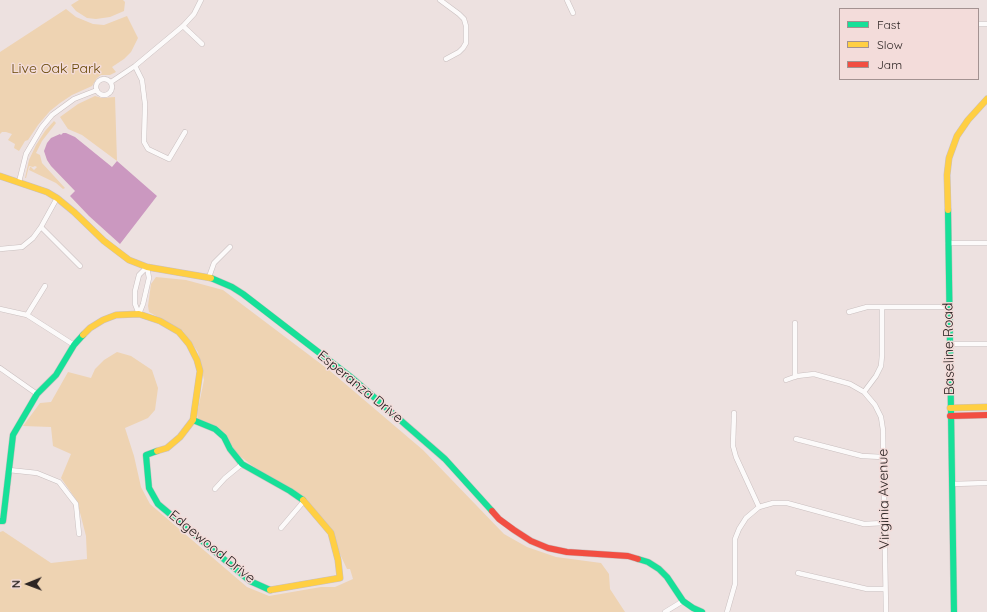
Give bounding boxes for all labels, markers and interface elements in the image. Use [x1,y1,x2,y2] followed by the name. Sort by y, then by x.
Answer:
[839,8,979,80] legend
[877,17,901,32] text: Fast
[877,37,903,52] text: Slow
[877,57,902,72] text: Jam
[11,61,101,77] park label: Live Oak Park
[940,302,958,396] street label: Baseline Road
[314,347,406,427] street label: Esperanza Drive
[875,449,893,549] street label: Virginia Avenue
[165,507,259,587] street label: Edgewood Drive
[8,564,48,604] north arrow
[9,580,23,588] text: N

